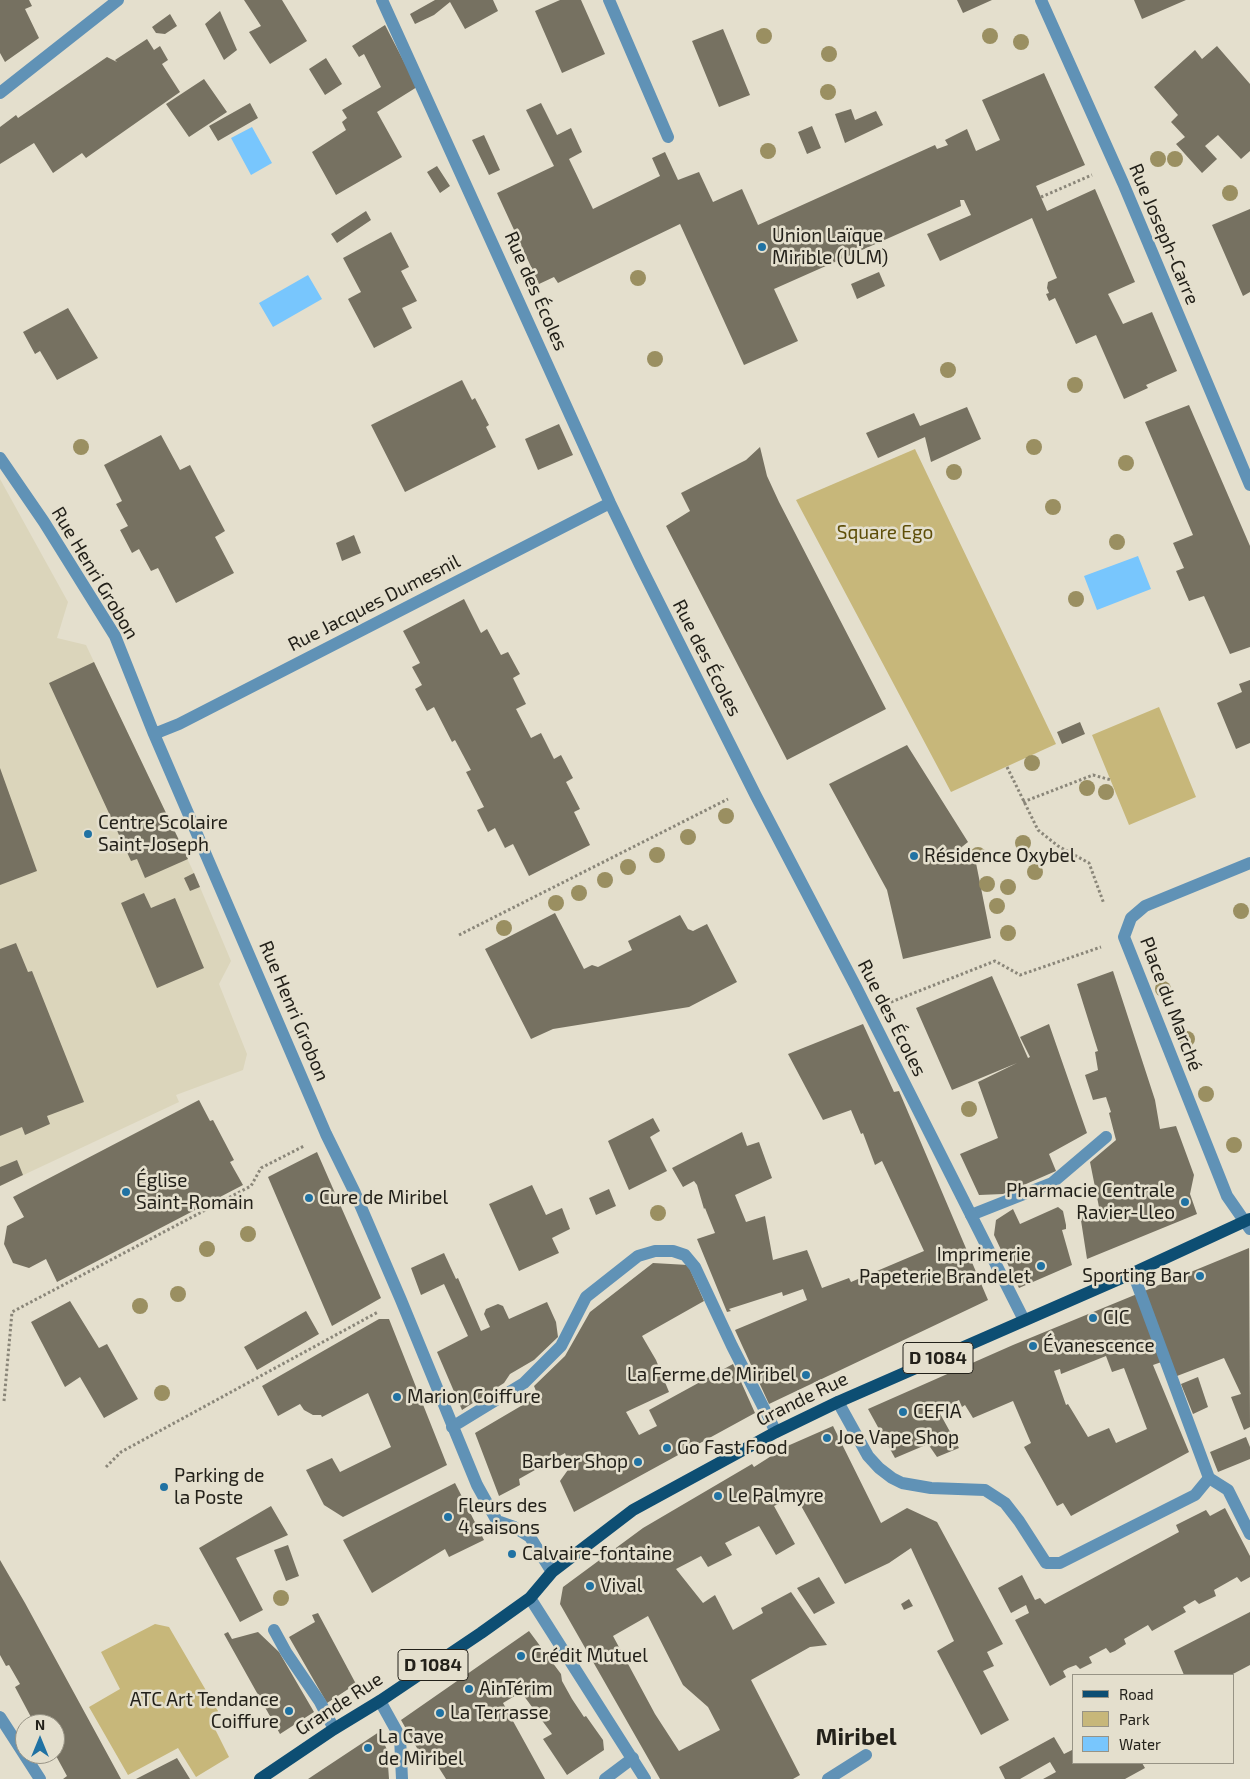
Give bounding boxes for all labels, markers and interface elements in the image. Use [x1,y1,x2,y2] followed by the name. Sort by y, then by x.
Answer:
[1124,160,1204,308] street label: Rue Joseph-Carre
[772,225,888,269] place label: Union Laïque Mirible (ULM)
[500,228,572,354] street label: Rue des Écoles
[756,241,768,253] marker: Union Laïque Mirible (ULM)
[47,503,143,643] street label: Rue Henri Grobon
[837,522,933,544] park label: Square Ego
[284,550,464,656] street label: Rue Jacques Dumesnil
[668,596,746,720] street label: Rue des Écoles
[98,812,228,856] place label: Centre Scolaire Saint-Joseph
[82,828,94,840] marker: Centre Scolaire Saint-Joseph
[924,845,1075,867] place label: Résidence Oxybel
[908,850,920,862] marker: Résidence Oxybel
[1135,934,1207,1074] street label: Place du Marché
[254,937,334,1085] street label: Rue Henri Grobon
[853,956,931,1080] street label: Rue des Écoles
[136,1170,254,1214] place label: Église Saint-Romain
[1006,1180,1175,1224] place label: Pharmacie Centrale Ravier-Lleo
[120,1186,132,1198] marker: Église Saint-Romain
[319,1187,448,1209] place label: Cure de Miribel
[303,1192,315,1204] marker: Cure de Miribel
[1179,1196,1191,1208] marker: Pharmacie Centrale Ravier-Lleo
[859,1244,1031,1288] place label: Imprimerie Papeterie Brandelet
[1035,1260,1047,1272] marker: Imprimerie Papeterie Brandelet
[1082,1265,1190,1287] place label: Sporting Bar
[1194,1270,1206,1282] marker: Sporting Bar
[1103,1307,1130,1329] place label: CIC
[1087,1312,1099,1324] marker: CIC
[1043,1335,1155,1357] place label: Évanescence
[1027,1340,1039,1352] marker: Évanescence
[903,1342,973,1374] road number: D 1084
[627,1364,796,1386] place label: La Ferme de Miribel
[752,1367,852,1431] street label: Grande Rue
[800,1369,812,1381] marker: La Ferme de Miribel
[407,1386,541,1408] place label: Marion Coiffure
[391,1391,403,1403] marker: Marion Coiffure
[913,1401,962,1423] place label: CEFIA
[897,1406,909,1418] marker: CEFIA
[837,1427,959,1449] place label: Joe Vape Shop
[821,1432,833,1444] marker: Joe Vape Shop
[677,1437,788,1459] place label: Go Fast Food
[661,1442,673,1454] marker: Go Fast Food
[522,1451,628,1473] place label: Barber Shop
[632,1456,644,1468] marker: Barber Shop
[174,1465,265,1509] place label: Parking de la Poste
[158,1481,170,1493] marker: Parking de la Poste
[728,1485,824,1507] place label: Le Palmyre
[712,1490,724,1502] marker: Le Palmyre
[458,1495,547,1539] place label: Fleurs des 4 saisons
[442,1511,454,1523] marker: Fleurs des 4 saisons
[522,1543,672,1565] place label: Calvaire-fontaine
[506,1548,518,1560] marker: Calvaire-fontaine
[600,1575,642,1597] place label: Vival
[584,1580,596,1592] marker: Vival
[531,1645,648,1667] place label: Crédit Mutuel
[398,1650,468,1680] road number: D 1084
[515,1650,527,1662] marker: Crédit Mutuel
[291,1667,387,1741] street label: Grande Rue
[1072,1674,1235,1764] legend
[479,1678,553,1700] place label: AinTérim
[463,1683,475,1695] marker: AinTérim
[1119,1685,1154,1703] text: Road
[130,1689,279,1733] place label: ATC Art Tendance Coiffure
[450,1702,549,1724] place label: La Terrasse
[283,1705,295,1717] marker: ATC Art Tendance Coiffure
[434,1707,446,1719] marker: La Terrasse
[1119,1710,1150,1728] text: Park
[15,1714,65,1764] north arrow
[35,1716,45,1733] text: N
[815,1723,897,1751] district label: Miribel
[378,1726,464,1770] place label: La Cave de Miribel
[1119,1735,1161,1753] text: Water
[362,1742,374,1754] marker: La Cave de Miribel

